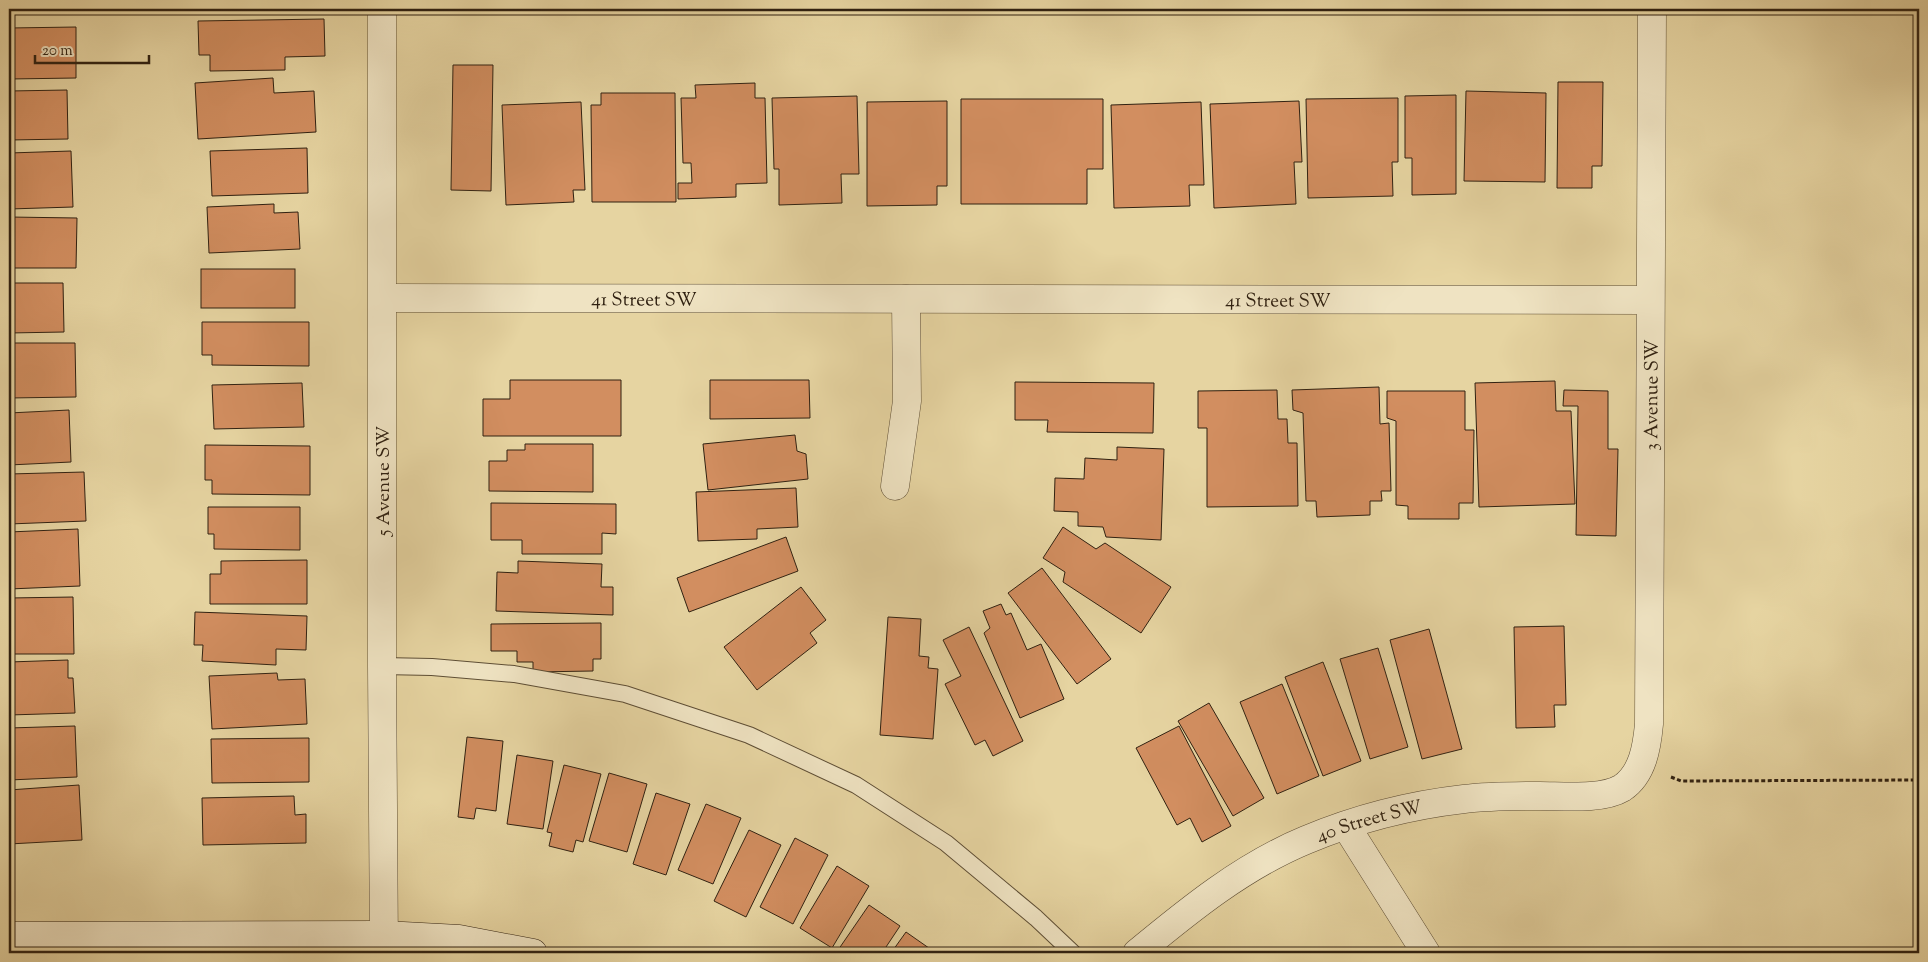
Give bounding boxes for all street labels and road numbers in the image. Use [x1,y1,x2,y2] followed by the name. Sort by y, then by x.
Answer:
[591,287,697,314] street label: 41 Street SW
[1225,288,1331,315] street label: 41 Street SW
[1639,339,1667,451] street label: 3 Avenue SW
[371,426,398,537] street label: 5 Avenue SW
[1313,795,1424,851] street label: 40 Street SW

